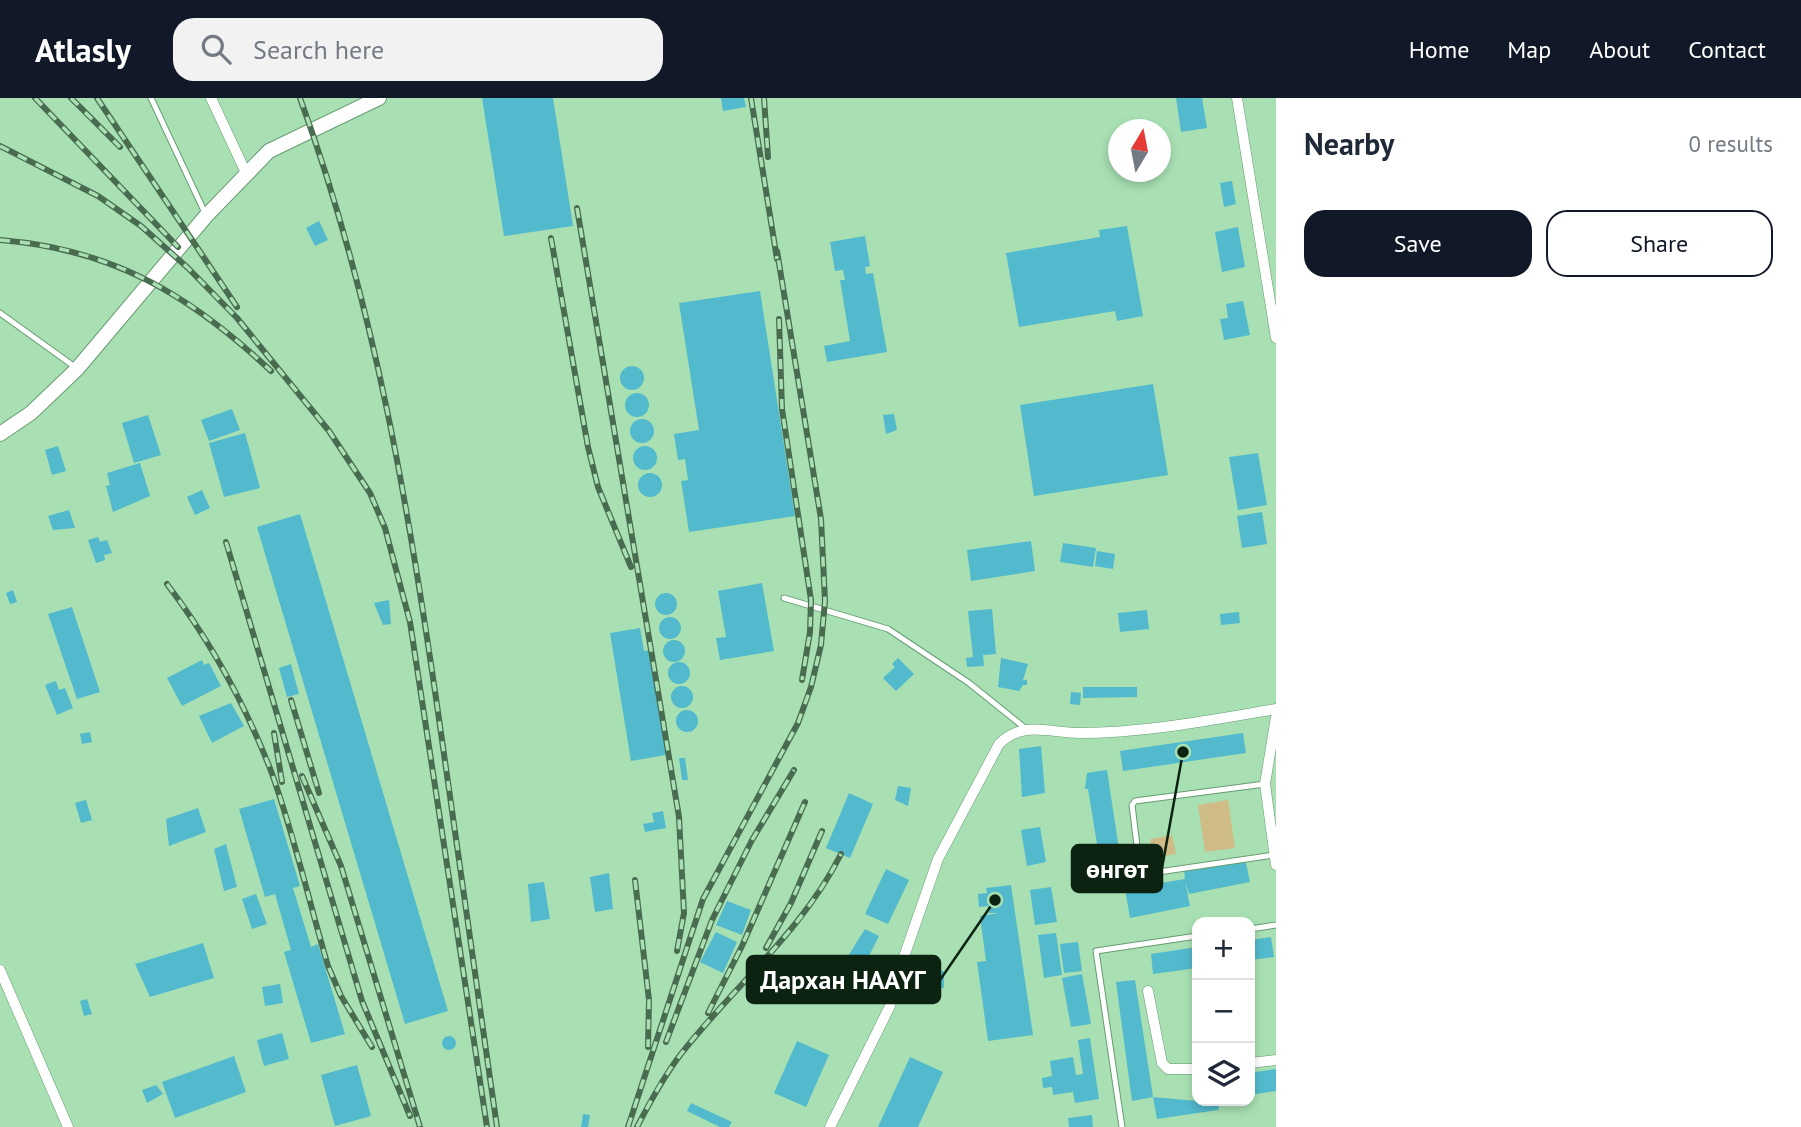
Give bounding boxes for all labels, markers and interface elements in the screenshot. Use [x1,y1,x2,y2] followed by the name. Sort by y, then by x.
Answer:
[173,18,663,81] search box
[35,28,131,71] text: Atlasly
[197,30,235,68] icon: search
[253,33,384,66] text: Search here
[1409,34,1469,65] text: Home
[1507,34,1551,65] text: Map
[1589,34,1650,65] text: About
[1688,34,1766,65] text: Contact
[1108,119,1171,182] north arrow
[1304,124,1394,163] text: Nearby
[1689,129,1773,158] text: 0 results
[1304,210,1532,277] button: Save
[1546,210,1773,277] button: Share
[1072,845,1162,892] callout: өнгөт
[1086,852,1148,885] text: өнгөт
[1192,917,1255,1106] map controls
[1192,917,1255,980] button: +
[747,956,940,1003] callout: Дархан НААҮГ
[760,963,927,996] text: Дархан НААҮГ
[1192,980,1255,1043] button: −
[1192,1043,1255,1106] button: layers

